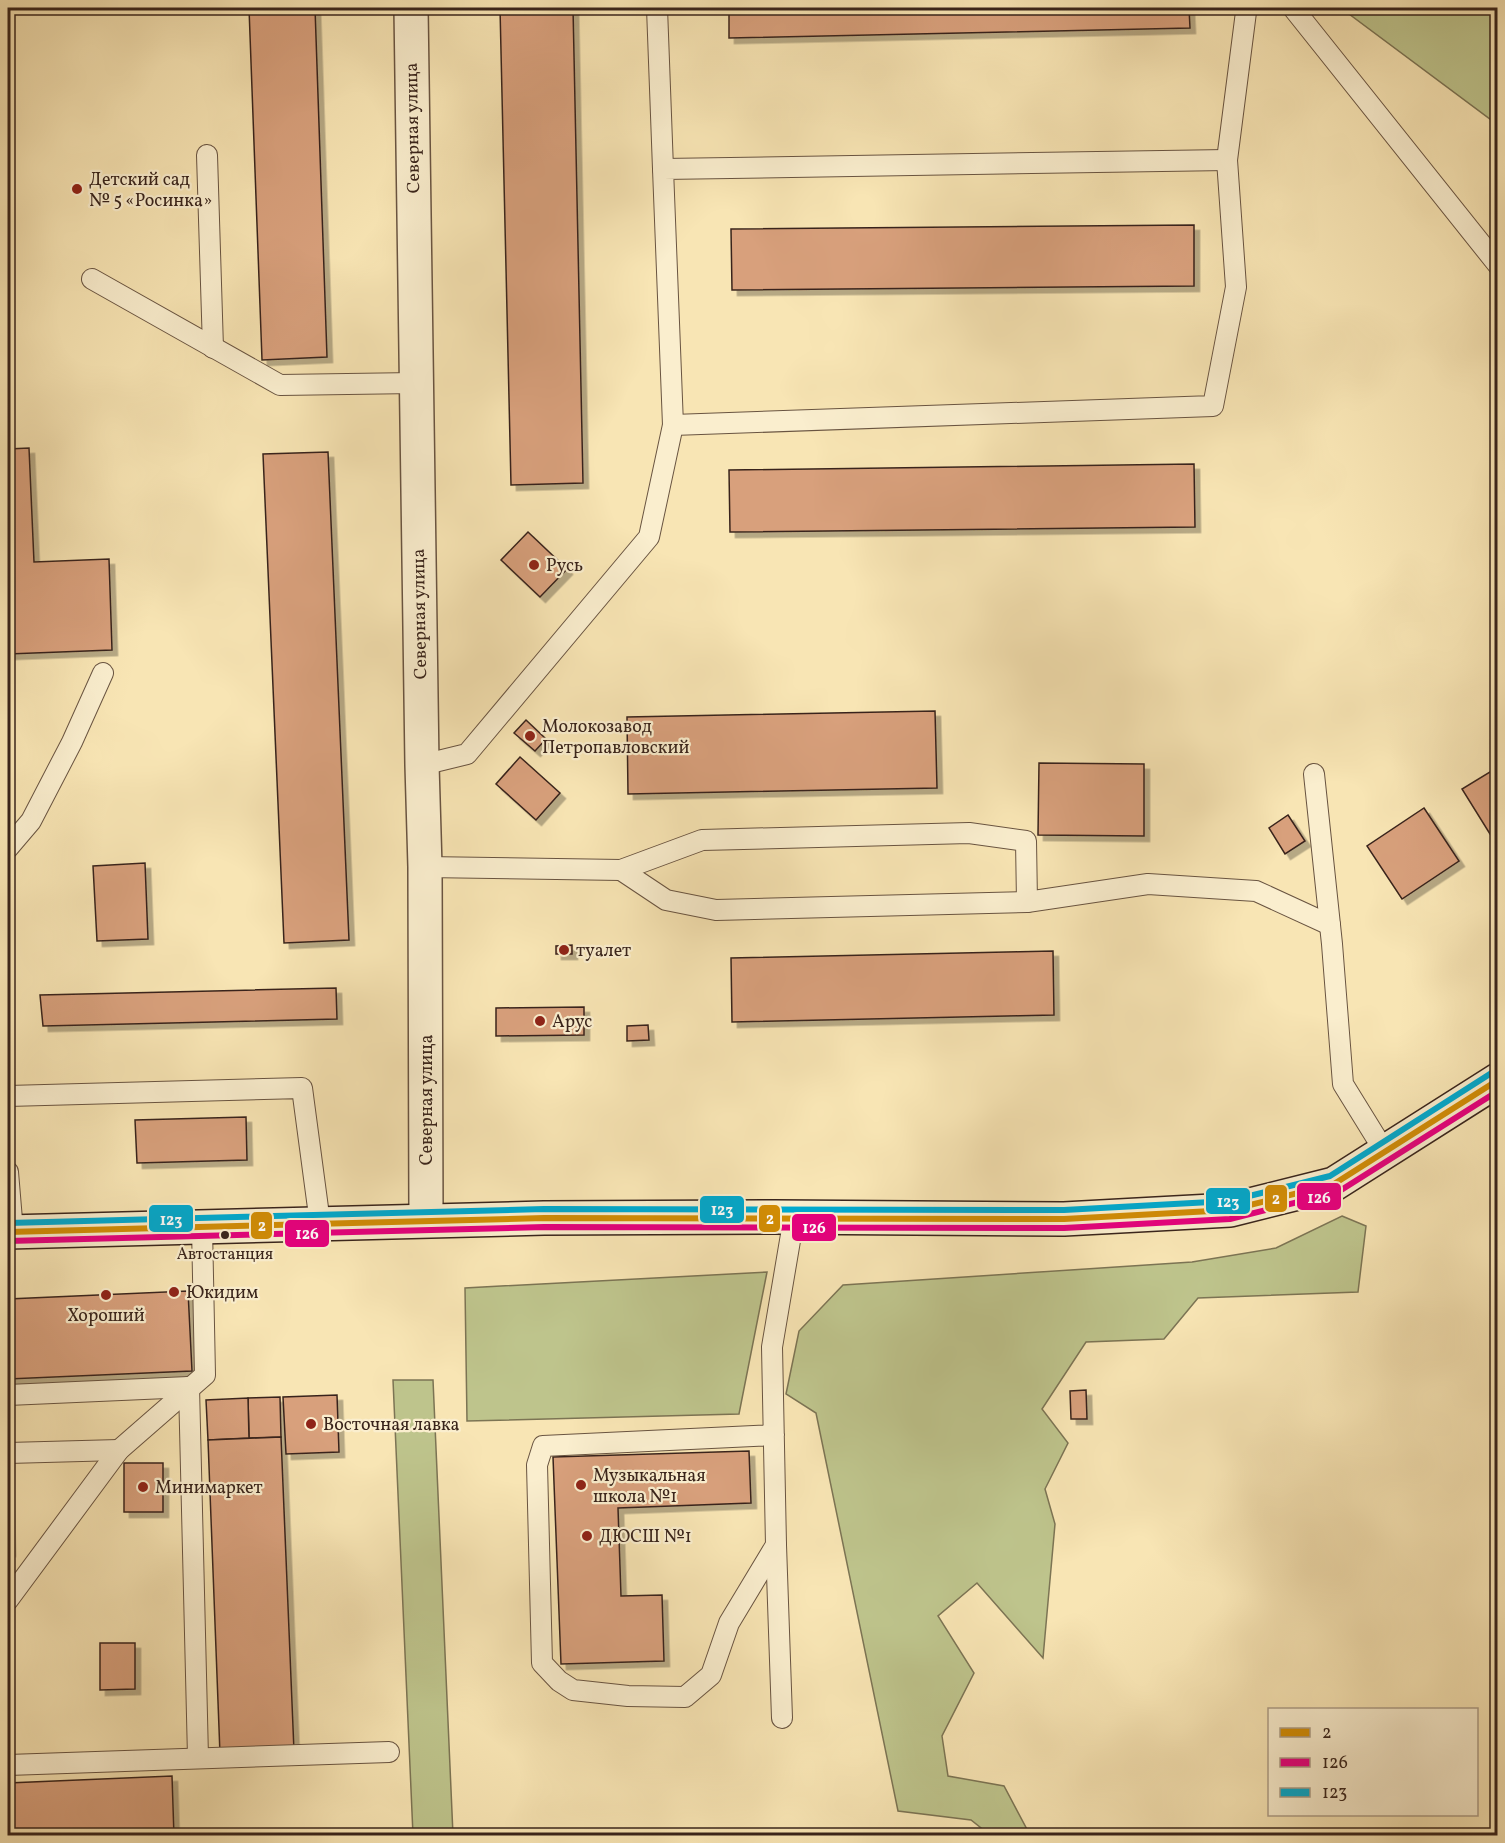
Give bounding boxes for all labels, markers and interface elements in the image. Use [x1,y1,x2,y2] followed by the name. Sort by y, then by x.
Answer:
[400,62,427,194] street label: Северная улица
[89,168,212,214] place label: Детский сад № 5 «Росинка»
[70,182,84,196] marker: Детский сад № 5 «Росинка»
[407,548,434,680] street label: Северная улица
[546,554,583,579] place label: Русь
[527,558,541,572] marker: Русь
[542,715,689,761] place label: Молокозавод Петропавловский
[523,729,537,743] marker: Молокозавод Петропавловский
[576,939,631,964] place label: туалет
[557,943,571,957] marker: туалет
[552,1010,592,1035] place label: Арус
[533,1014,547,1028] marker: Арус
[415,1035,440,1165] street label: Северная улица
[1296,1182,1342,1211] line badge: 126
[1264,1184,1288,1213] line badge: 2
[1205,1187,1251,1215] line badge: 123
[1307,1188,1331,1210] text: 126
[1272,1189,1280,1211] text: 2
[1217,1192,1239,1214] text: 123
[699,1195,745,1224] line badge: 123
[711,1200,733,1222] text: 123
[148,1204,194,1233] line badge: 123
[758,1204,781,1233] line badge: 2
[766,1209,774,1231] text: 2
[160,1210,182,1232] text: 123
[250,1211,273,1240] line badge: 2
[791,1213,837,1242] line badge: 126
[258,1216,266,1238] text: 2
[802,1218,826,1240] text: 126
[284,1219,330,1248] line badge: 126
[295,1224,319,1246] text: 126
[219,1229,231,1241] marker: Автостанция
[177,1244,273,1266] place label: Автостанция
[186,1281,258,1306] place label: Юкидим
[167,1285,181,1299] marker: Юкидим
[99,1288,113,1302] marker: Хороший
[67,1304,145,1329] place label: Хороший
[323,1413,460,1438] place label: Восточная лавка
[304,1417,318,1431] marker: Восточная лавка
[593,1464,706,1510] place label: Музыкальная школа №1
[155,1476,263,1501] place label: Минимаркет
[574,1478,588,1492] marker: Музыкальная школа №1
[136,1480,150,1494] marker: Минимаркет
[599,1525,692,1550] place label: ДЮСШ №1
[580,1529,594,1543] marker: ДЮСШ №1
[1268,1708,1478,1816] legend
[1322,1721,1332,1746] text: 2
[1322,1751,1348,1776] text: 126
[1322,1781,1347,1806] text: 123

